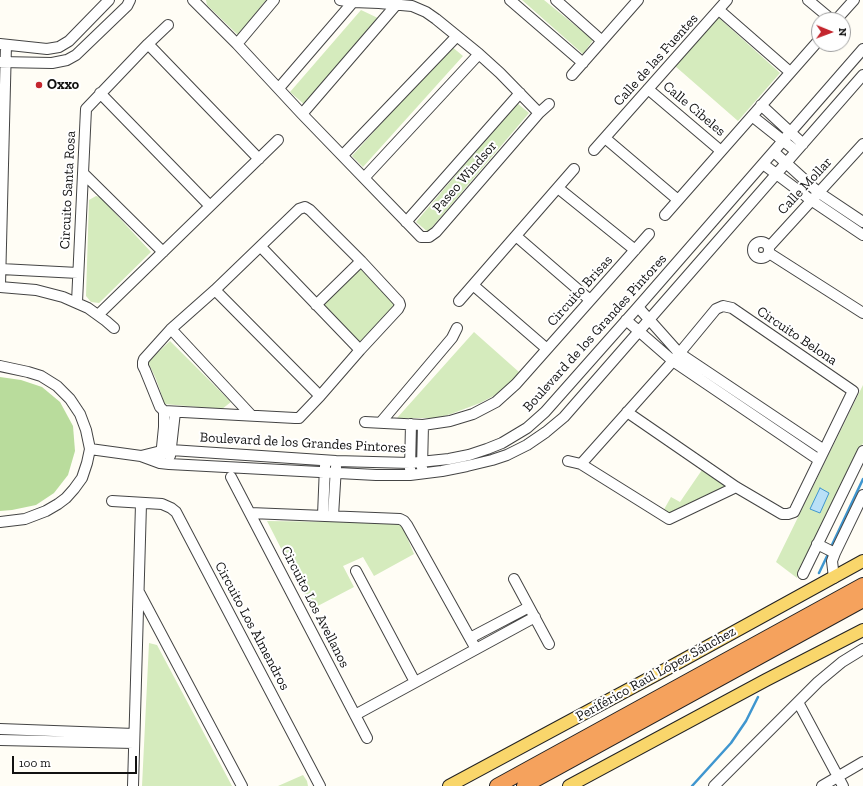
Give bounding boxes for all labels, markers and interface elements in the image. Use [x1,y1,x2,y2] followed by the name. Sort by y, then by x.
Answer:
[610,10,702,110] street label: Calle de las Fuentes
[811,12,851,52] north arrow
[836,28,849,37] text: N
[47,77,79,93] place label: Oxxo
[659,78,729,140] street label: Calle Cibeles
[34,80,44,90] marker: Oxxo
[57,130,79,250] street label: Circuito Santa Rosa
[429,138,501,216] street label: Paseo Windsor
[774,154,836,218] street label: Calle Mollar
[520,251,670,415] street label: Boulevard de los Grandes Pintores
[544,252,616,330] street label: Circuito Brisas
[754,303,840,369] street label: Circuito Belona
[199,429,407,457] street label: Boulevard de los Grandes Pintores
[277,543,353,671] street label: Circuito Los Avellanos
[211,559,293,693] street label: Circuito Los Almendros
[573,623,739,725] street label: Periférico Raúl López Sánchez
[14,748,139,774] scale bar
[19,756,51,770] text: 100 m

